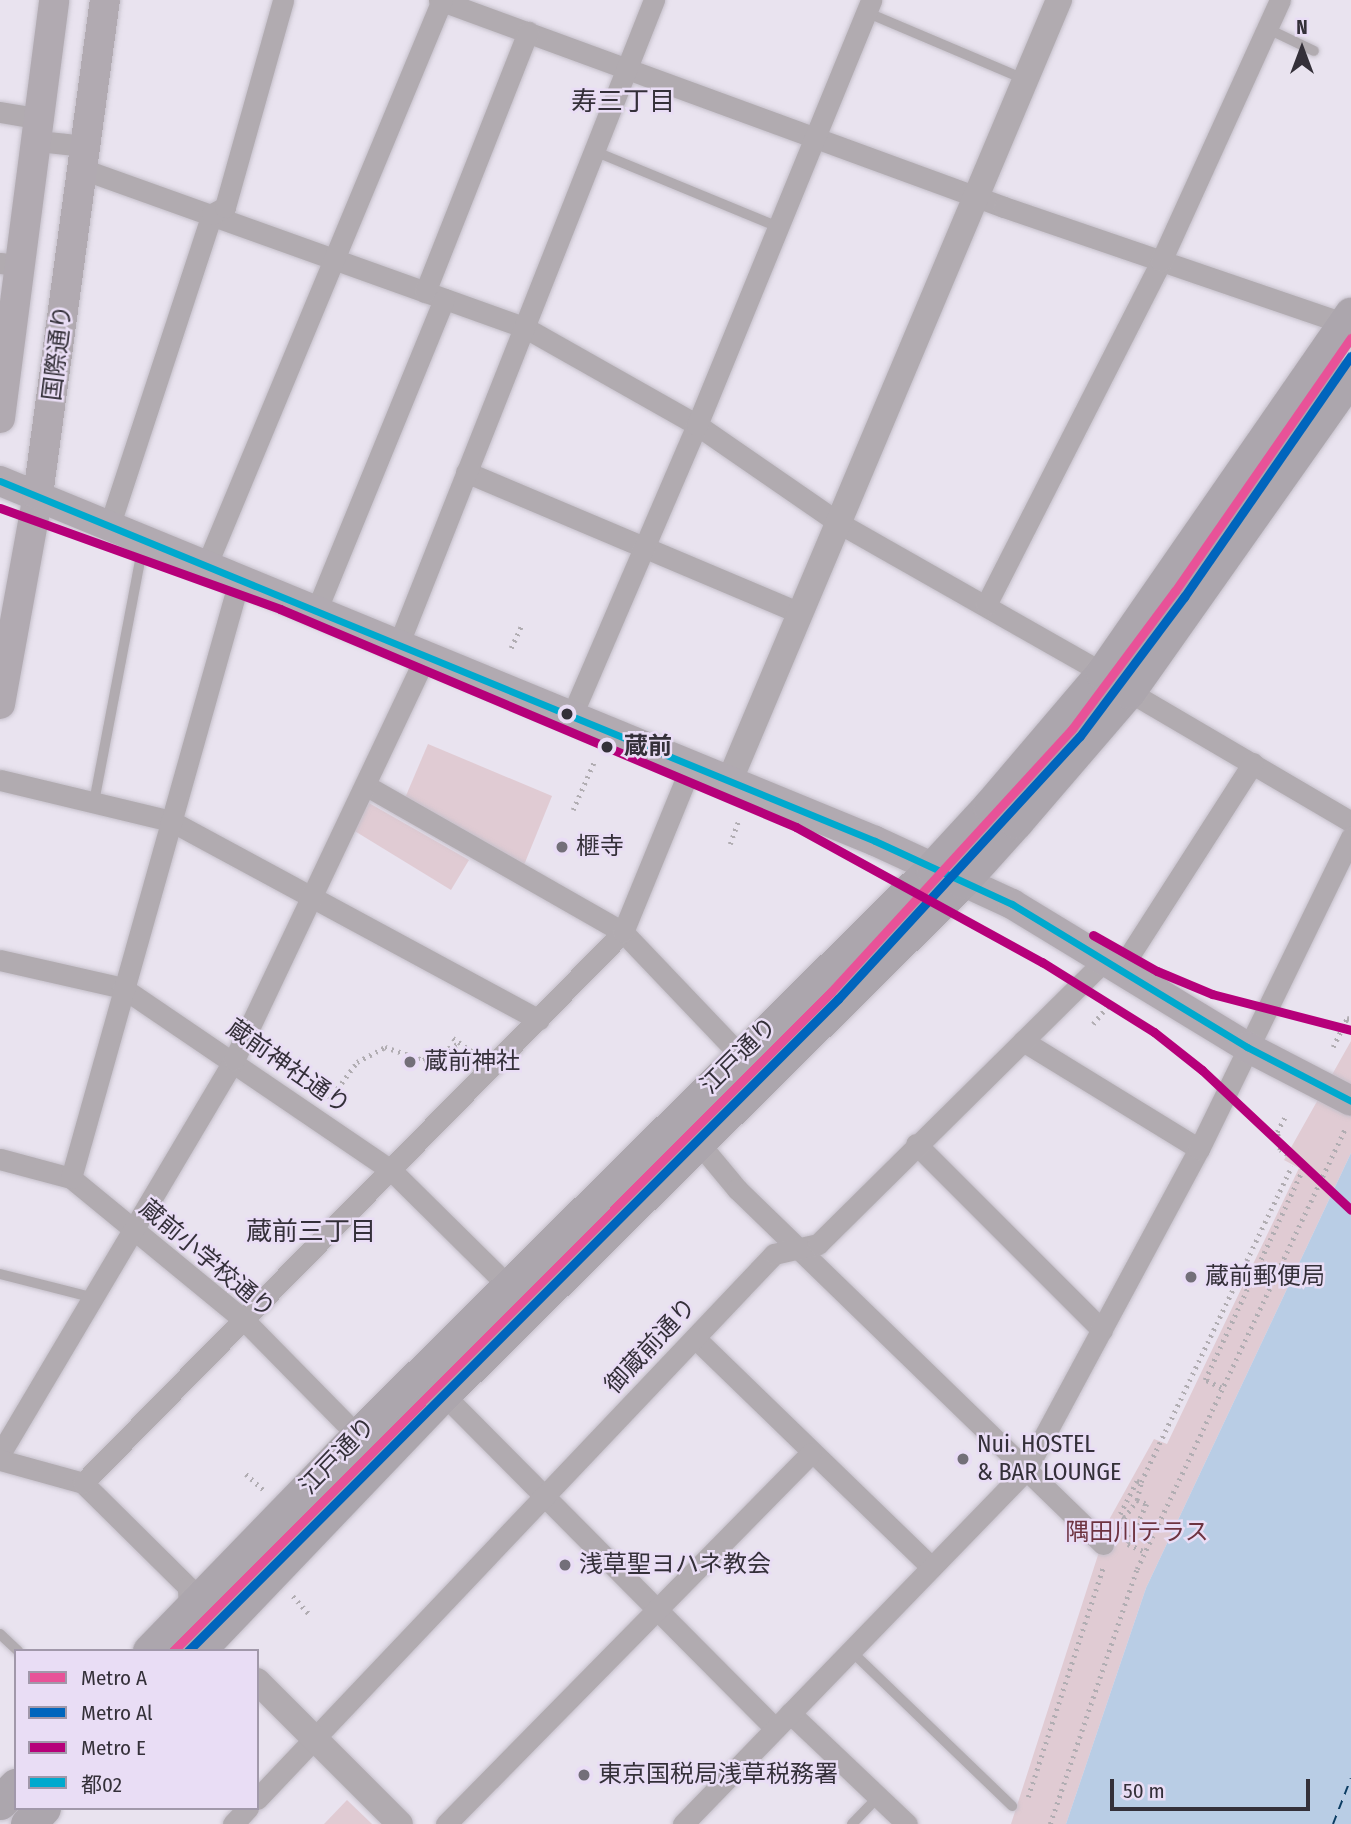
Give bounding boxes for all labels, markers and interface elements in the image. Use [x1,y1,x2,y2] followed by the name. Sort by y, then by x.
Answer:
[1267,14,1337,84] north arrow
[1296,16,1308,39] text: N
[571,86,675,118] district label: 寿三丁目
[38,304,78,402] street label: 国際通り
[560,707,574,721] unlabelled marker
[624,733,672,761] place label: 蔵前
[596,736,618,758] marker: 蔵前
[576,833,624,861] place label: 榧寺
[554,839,570,855] marker: 榧寺
[695,1012,783,1100] street label: 江戸通り
[221,1014,355,1120] street label: 蔵前神社通り
[424,1048,520,1076] place label: 蔵前神社
[402,1054,418,1070] marker: 蔵前神社
[133,1194,281,1324] street label: 蔵前小学校通り
[246,1216,376,1248] district label: 蔵前三丁目
[1205,1263,1325,1291] place label: 蔵前郵便局
[1183,1269,1199,1285] marker: 蔵前郵便局
[600,1292,702,1400] street label: 御蔵前通り
[294,1411,382,1501] street label: 江戸通り
[977,1431,1121,1487] place label: Nui. HOSTEL & BAR LOUNGE
[955,1451,971,1467] marker: Nui. HOSTEL & BAR LOUNGE
[1065,1519,1209,1547] park label: 隅田川テラス
[579,1551,771,1579] place label: 浅草聖ヨハネ教会
[557,1557,573,1573] marker: 浅草聖ヨハネ教会
[14,1649,259,1810] legend
[81,1665,147,1691] text: Metro A
[81,1700,152,1726] text: Metro Al
[81,1735,146,1761] text: Metro E
[598,1761,838,1789] place label: 東京国税局浅草税務署
[1113,1764,1312,1808] scale bar
[576,1767,592,1783] marker: 東京国税局浅草税務署
[81,1772,122,1798] text: 都02
[1123,1778,1165,1804] text: 50 m

